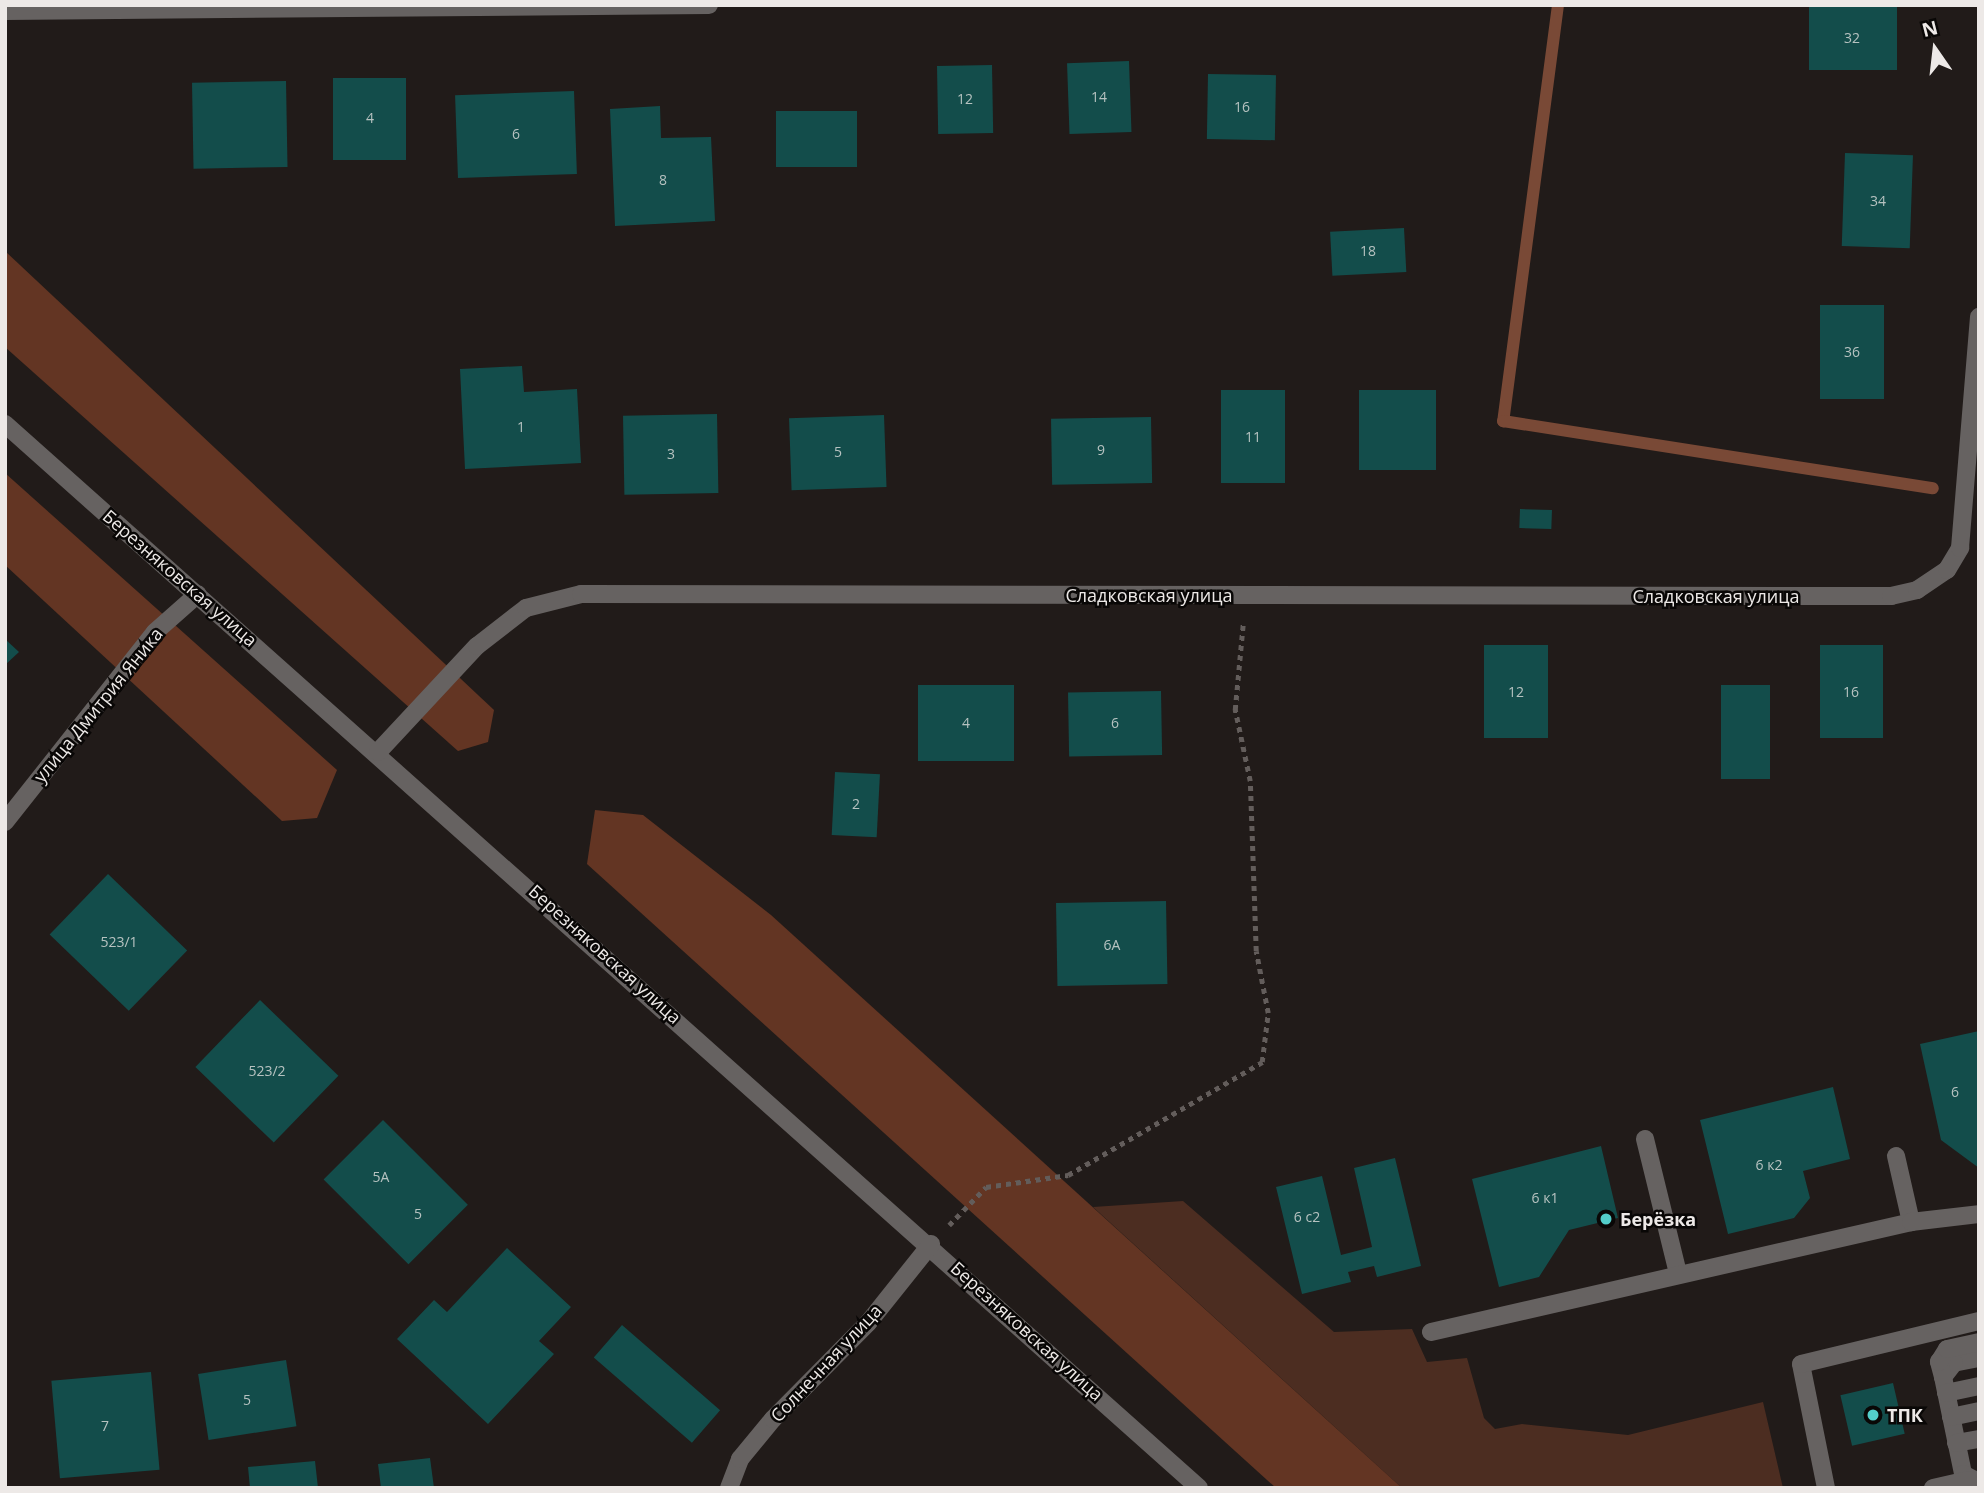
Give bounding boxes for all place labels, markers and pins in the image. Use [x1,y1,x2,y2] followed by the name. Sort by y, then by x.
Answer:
[1620,1208,1696,1230] place label: Берёзка
[1598,1211,1614,1227] marker: Берёзка
[1887,1404,1923,1426] place label: ТПК
[1865,1407,1881,1423] marker: ТПК

